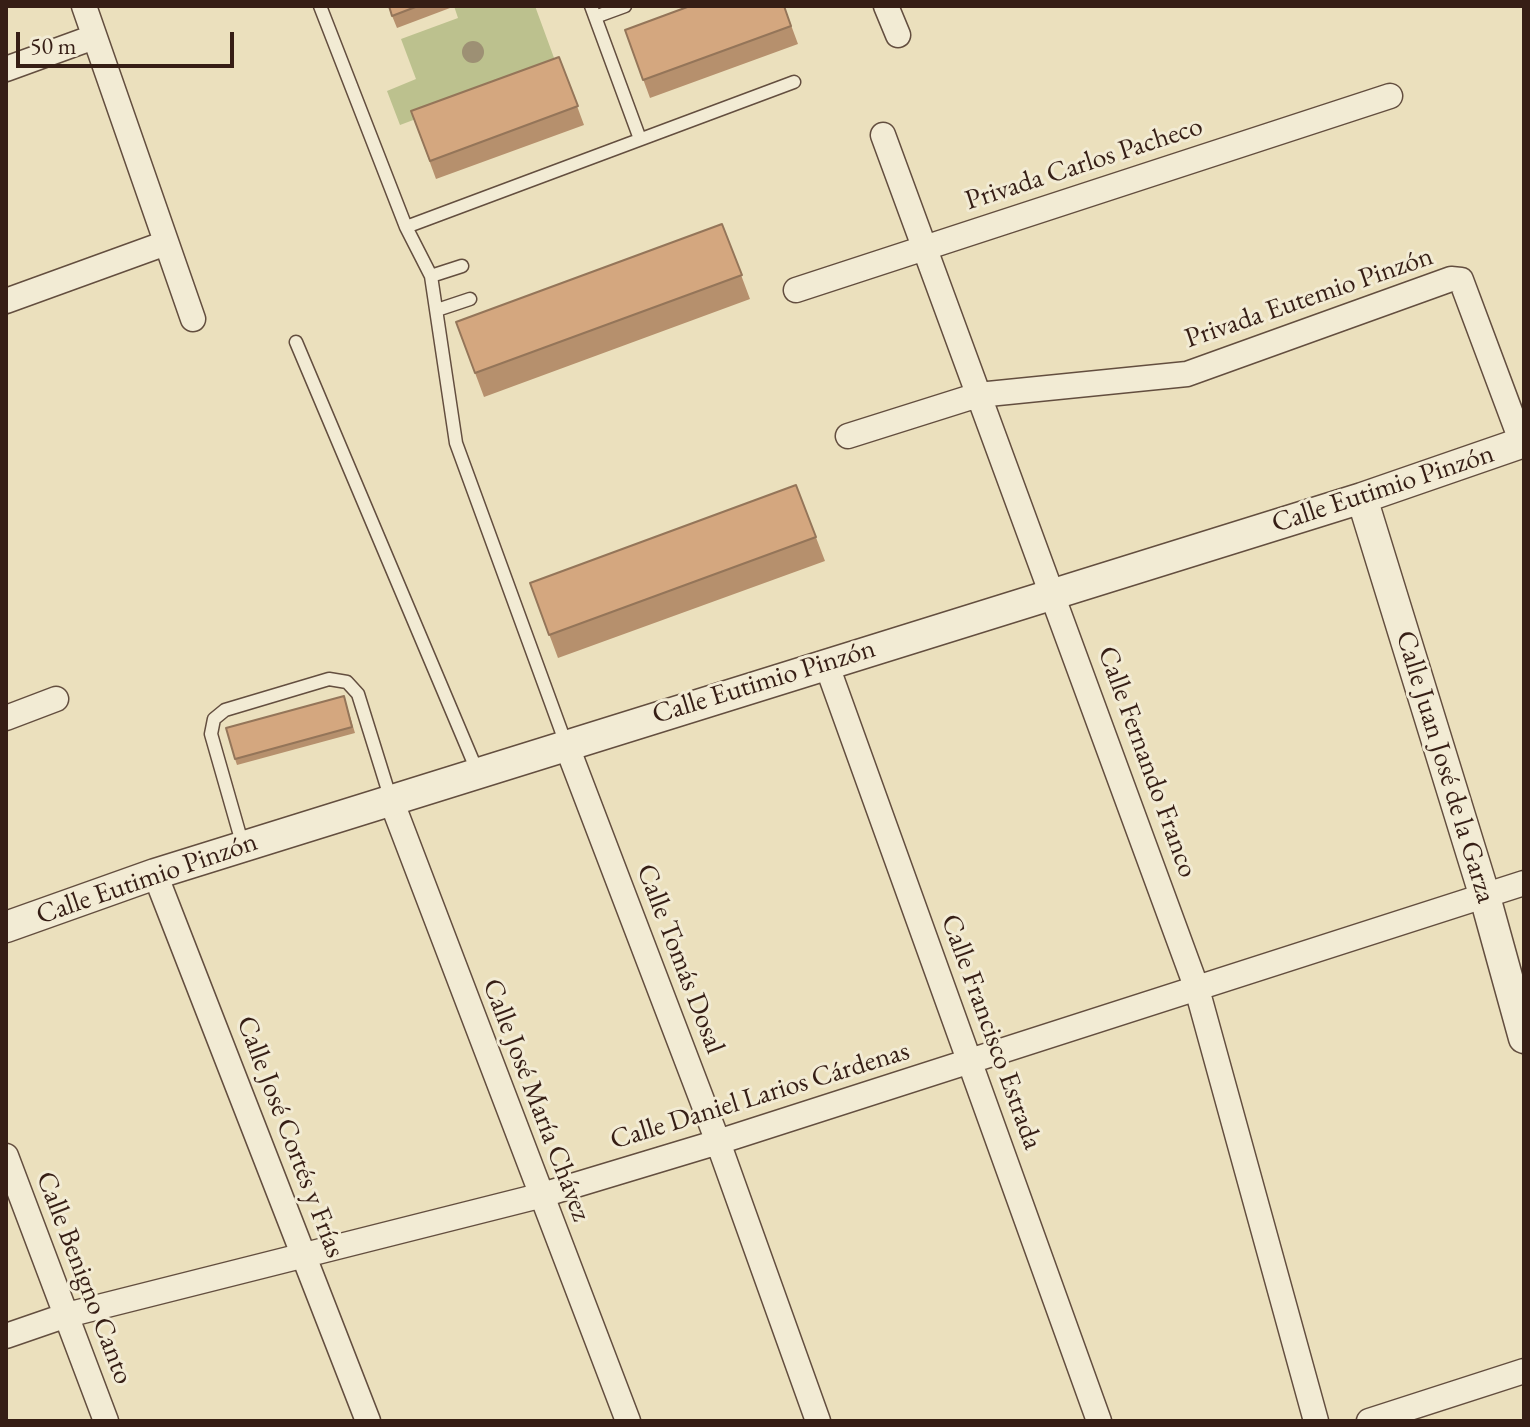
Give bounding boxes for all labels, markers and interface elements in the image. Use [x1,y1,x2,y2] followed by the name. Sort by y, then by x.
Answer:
[20,16,238,66] scale bar
[30,30,77,61] text: 50 m
[961,110,1207,218] street label: Privada Carlos Pacheco
[1180,240,1438,356] street label: Privada Eutemio Pinzón
[1268,437,1498,541] street label: Calle Eutimio Pinzón
[1388,627,1502,907] street label: Calle Juan José de la Garza
[648,632,880,732] street label: Calle Eutimio Pinzón
[1090,642,1204,882] street label: Calle Fernando Franco
[32,825,262,933] street label: Calle Eutimio Pinzón
[628,860,732,1058] street label: Calle Tomás Dosal
[933,910,1049,1154] street label: Calle Francisco Estrada
[474,974,598,1226] street label: Calle José María Chávez
[228,1011,352,1263] street label: Calle José Cortés y Frías
[606,1034,914,1158] street label: Calle Daniel Larios Cárdenas
[28,1167,140,1389] street label: Calle Benigno Canto

